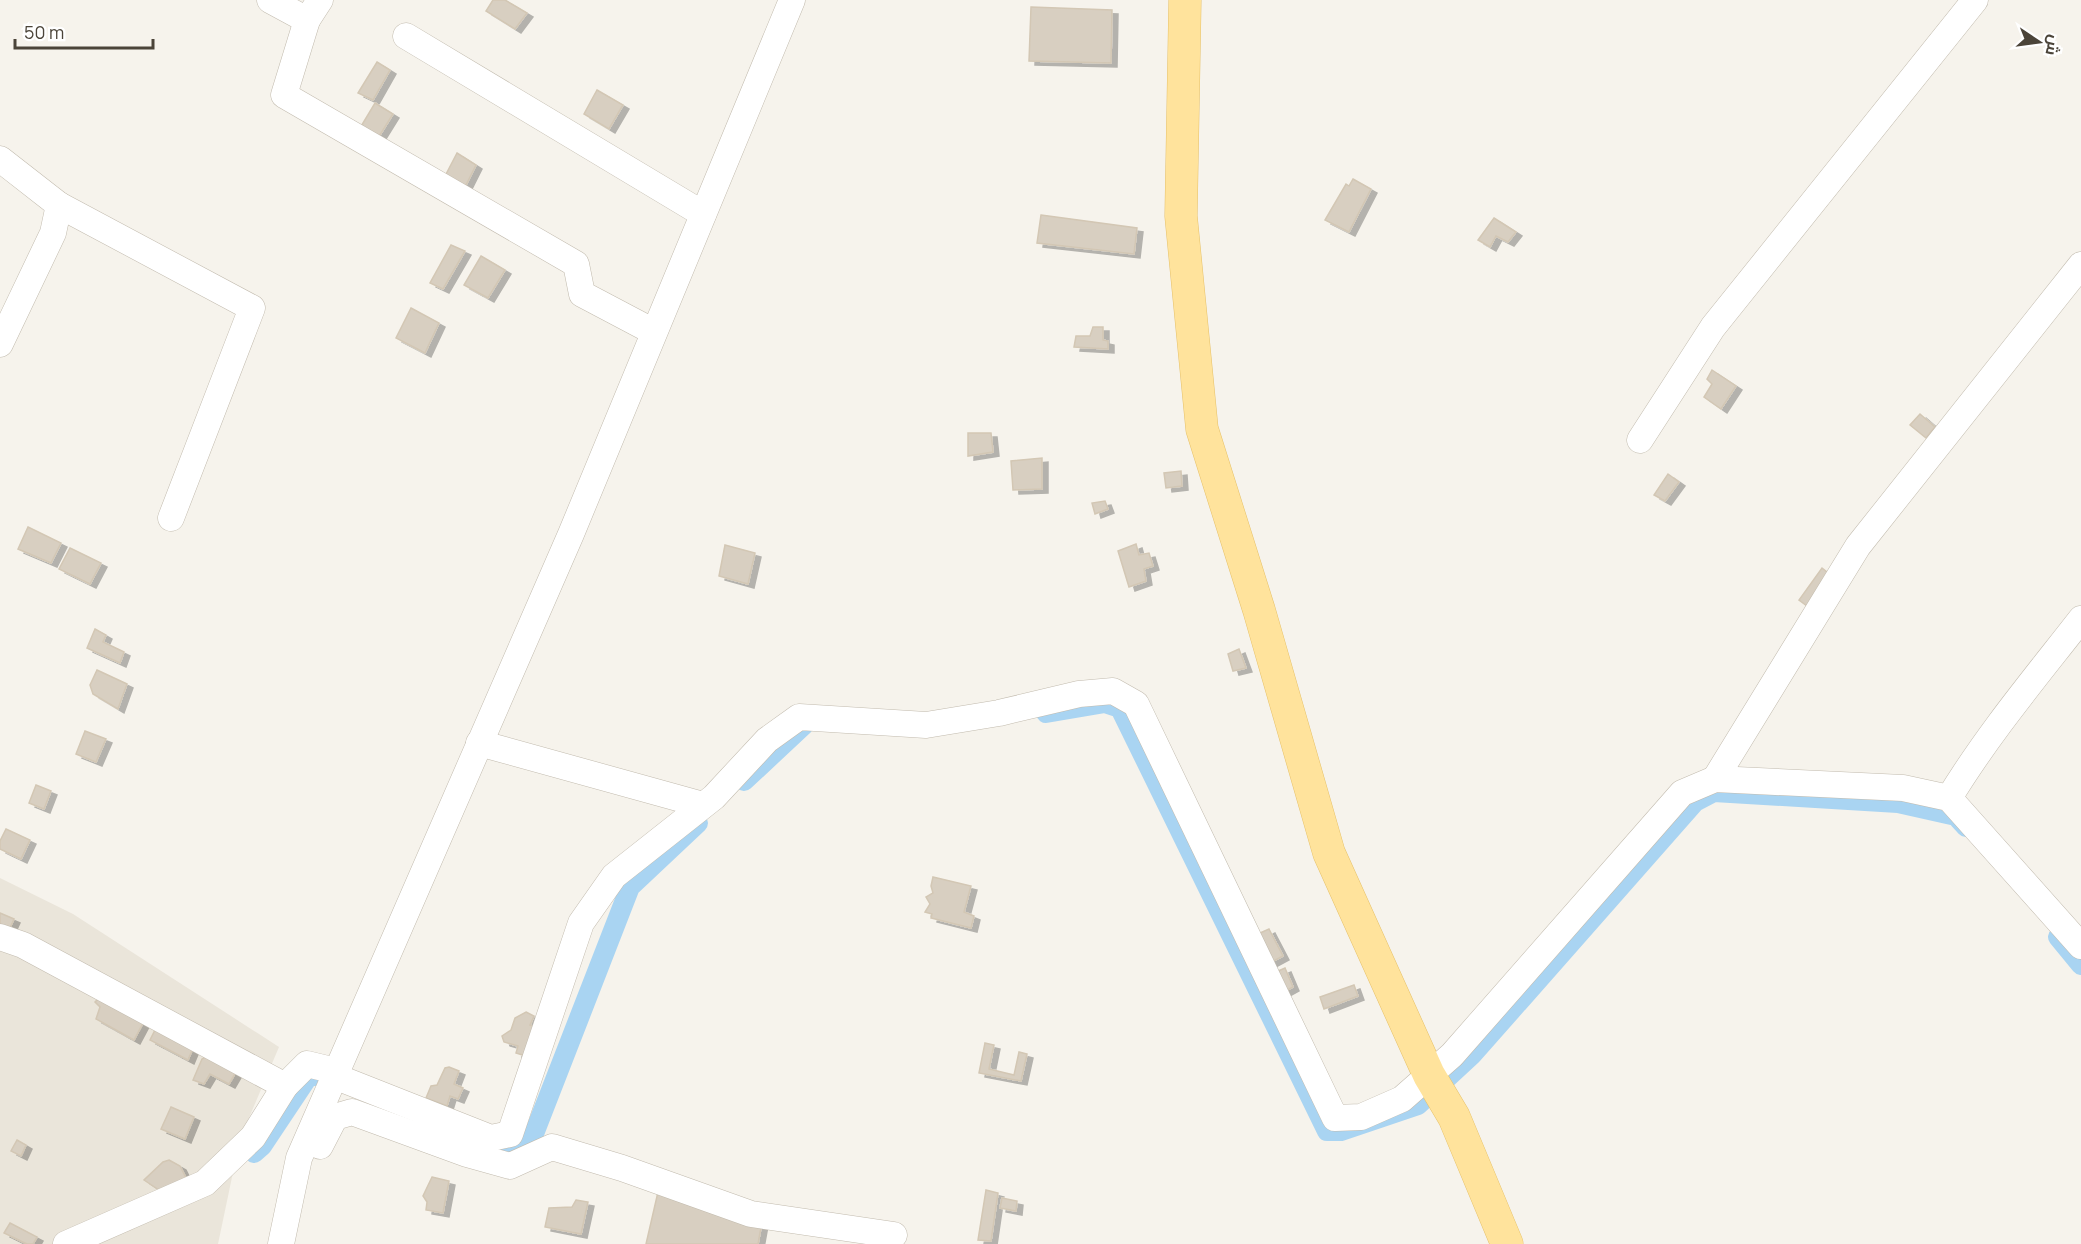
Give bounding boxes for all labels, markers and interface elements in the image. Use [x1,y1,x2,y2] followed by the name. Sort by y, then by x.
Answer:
[15,12,153,50] scale bar
[2009,12,2069,72] north arrow
[24,20,64,44] text: 50 m
[2041,33,2067,58] text: ش

